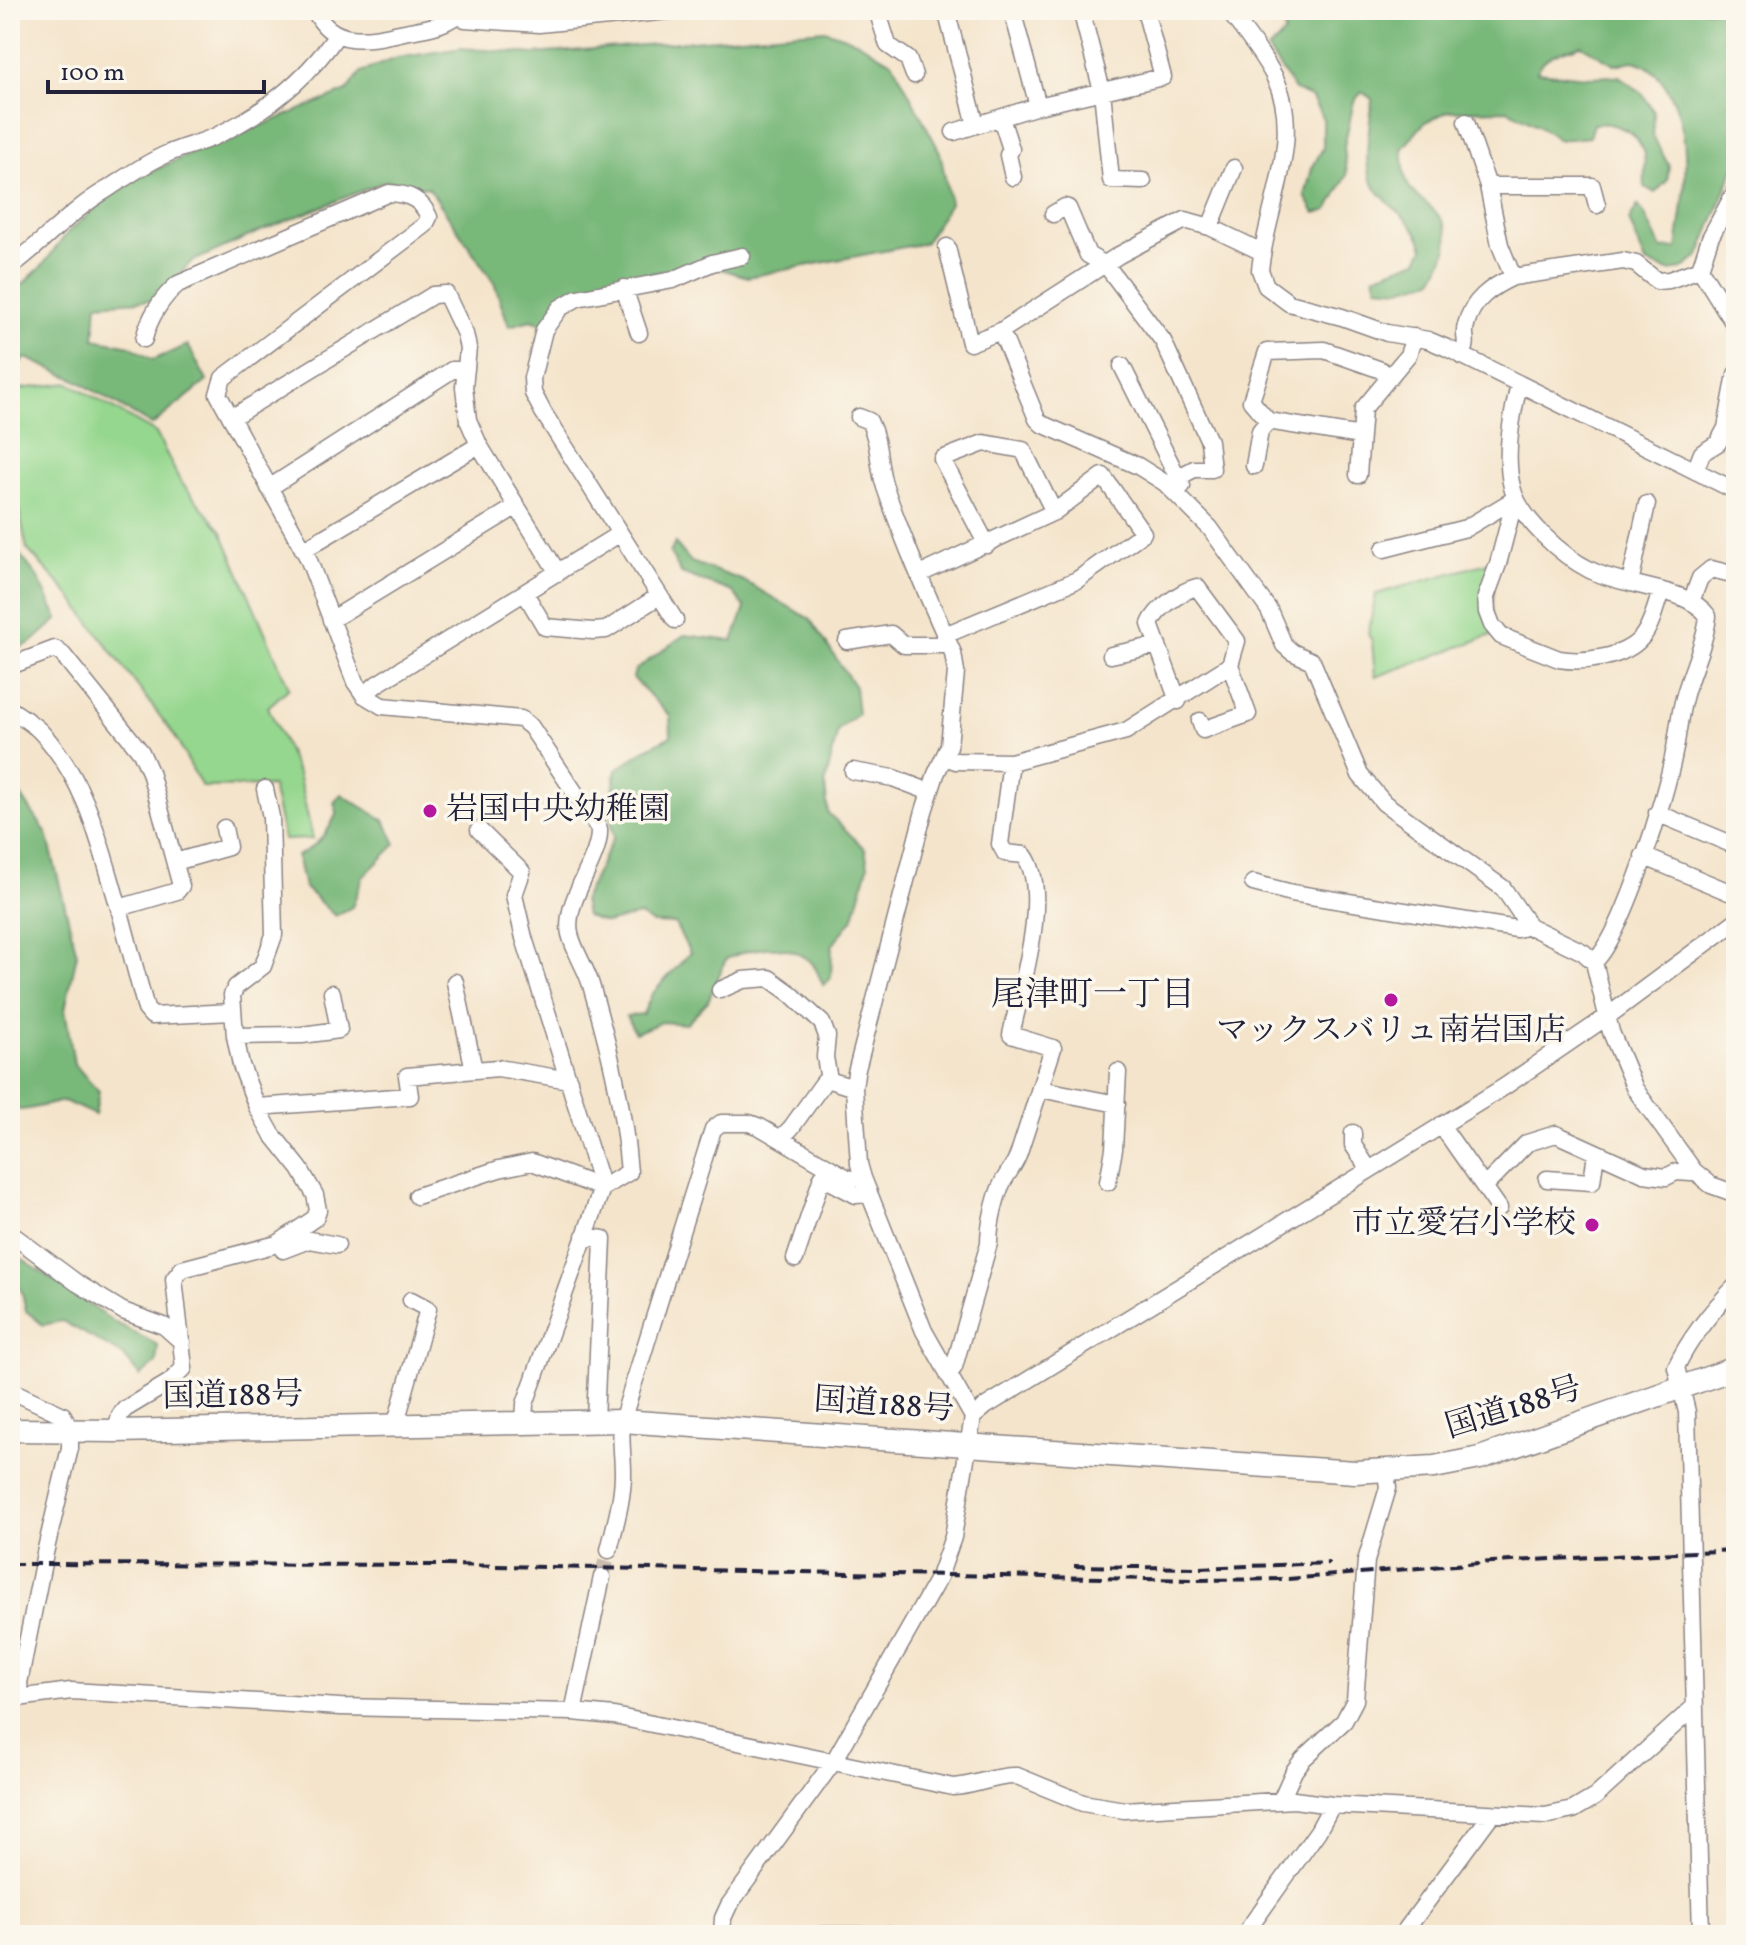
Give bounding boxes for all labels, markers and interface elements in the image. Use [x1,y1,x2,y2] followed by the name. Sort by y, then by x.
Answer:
[48,44,264,94] scale bar
[60,57,125,91] text: 100 m
[446,789,670,833] place label: 岩国中央幼稚園
[421,802,439,820] marker: 岩国中央幼稚園
[991,973,1195,1020] district label: 尾津町一丁目
[1382,991,1400,1009] marker: マックスバリュ南岩国店
[1216,1010,1566,1054] place label: マックスバリュ南岩国店
[1352,1203,1576,1247] place label: 市立愛宕小学校
[1583,1216,1601,1234] marker: 市立愛宕小学校
[1440,1367,1588,1451] street label: 国道188号
[162,1374,304,1420] street label: 国道188号
[812,1379,956,1433] street label: 国道188号

